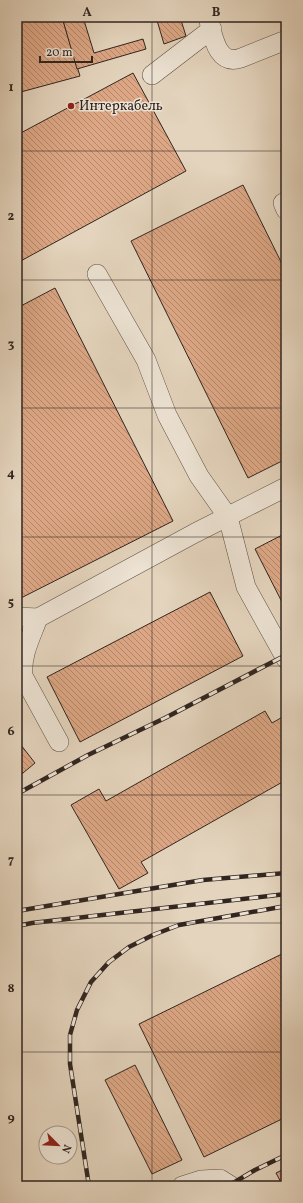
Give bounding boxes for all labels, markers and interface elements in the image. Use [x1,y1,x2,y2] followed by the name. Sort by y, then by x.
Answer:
[82,4,92,22] text: A
[212,4,221,22] text: B
[40,38,92,64] scale bar
[46,45,73,61] text: 20 m
[8,79,14,97] text: 1
[79,97,163,116] place label: Интеркабель
[66,101,76,111] marker: Интеркабель
[8,208,15,226] text: 2
[8,336,15,354] text: 3
[7,465,15,483] text: 4
[8,594,14,612] text: 5
[7,723,15,741] text: 6
[8,852,14,870] text: 7
[7,980,15,998] text: 8
[7,1109,15,1127] text: 9
[38,1125,78,1165] north arrow
[57,1142,74,1155] text: N

